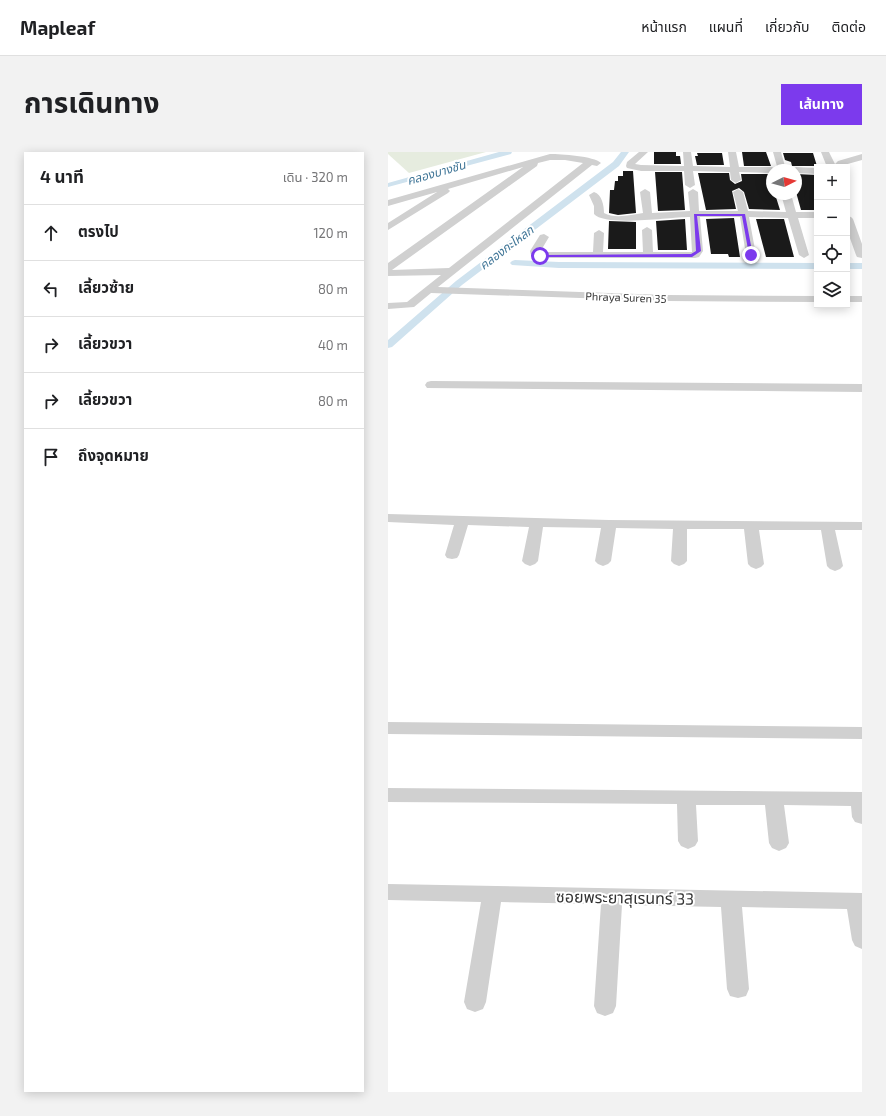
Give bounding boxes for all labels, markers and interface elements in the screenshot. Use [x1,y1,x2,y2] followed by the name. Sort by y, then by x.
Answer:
[20,16,95,39] text: Mapleaf
[641,18,687,35] text: หน้าแรก
[709,18,743,35] text: แผนที่
[765,18,810,35] text: เกี่ยวกับ
[832,18,866,35] text: ติดต่อ
[781,84,862,125] button: เส้นทาง
[24,85,159,119] text: การเดินทาง
[405,157,467,187] water label: คลองบางชัน
[766,164,802,200] north arrow
[814,164,850,308] map controls
[814,164,850,200] button: +
[40,166,84,186] text: 4 นาที
[283,169,348,185] text: เดิน · 320 m
[814,200,850,236] button: −
[40,222,62,244] icon: ahead
[78,222,119,240] text: ตรงไป
[476,222,536,272] water label: คลองกะโหลก
[313,225,348,241] text: 120 m
[814,236,850,272] button: locate
[742,246,760,264] route end
[531,247,549,265] route start
[814,272,850,308] button: layers
[40,278,62,300] icon: left
[78,278,134,296] text: เลี้ยวซ้าย
[318,281,348,297] text: 80 m
[585,289,667,305] street label: Phraya Suren 35
[40,334,62,356] icon: right
[78,334,132,352] text: เลี้ยวขวา
[318,337,348,353] text: 40 m
[40,390,62,412] icon: right
[78,390,132,408] text: เลี้ยวขวา
[318,393,348,409] text: 80 m
[40,446,62,468] icon: arrive
[78,446,149,464] text: ถึงจุดหมาย
[556,886,694,909] street label: ซอยพระยาสุเรนทร์ 33

